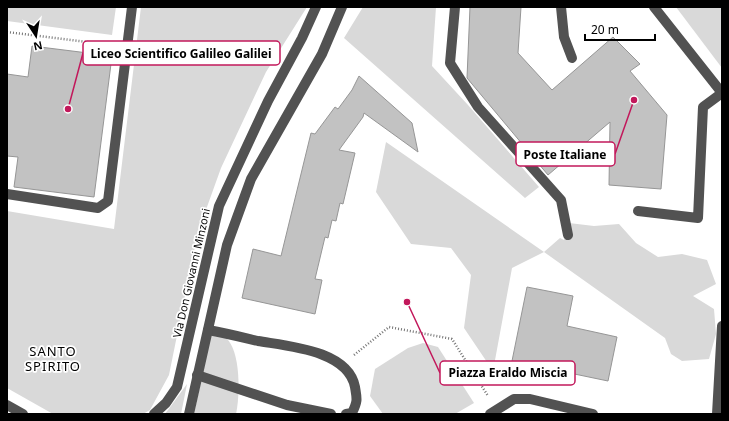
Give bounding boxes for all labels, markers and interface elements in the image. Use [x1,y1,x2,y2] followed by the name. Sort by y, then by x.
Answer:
[16,16,56,56] north arrow
[585,16,655,42] scale bar
[591,21,619,38] text: 20 m
[32,38,44,55] text: N
[83,41,280,65] callout: Liceo Scientifico Galileo Galilei
[90,45,272,62] text: Liceo Scientifico Galileo Galilei
[516,142,615,166] callout: Poste Italiane
[524,146,606,163] text: Poste Italiane
[169,207,213,339] street label: Via Don Giovanni Minzoni
[25,342,81,375] district label: SANTO SPIRITO
[440,361,575,385] callout: Piazza Eraldo Miscia
[448,364,568,381] text: Piazza Eraldo Miscia

